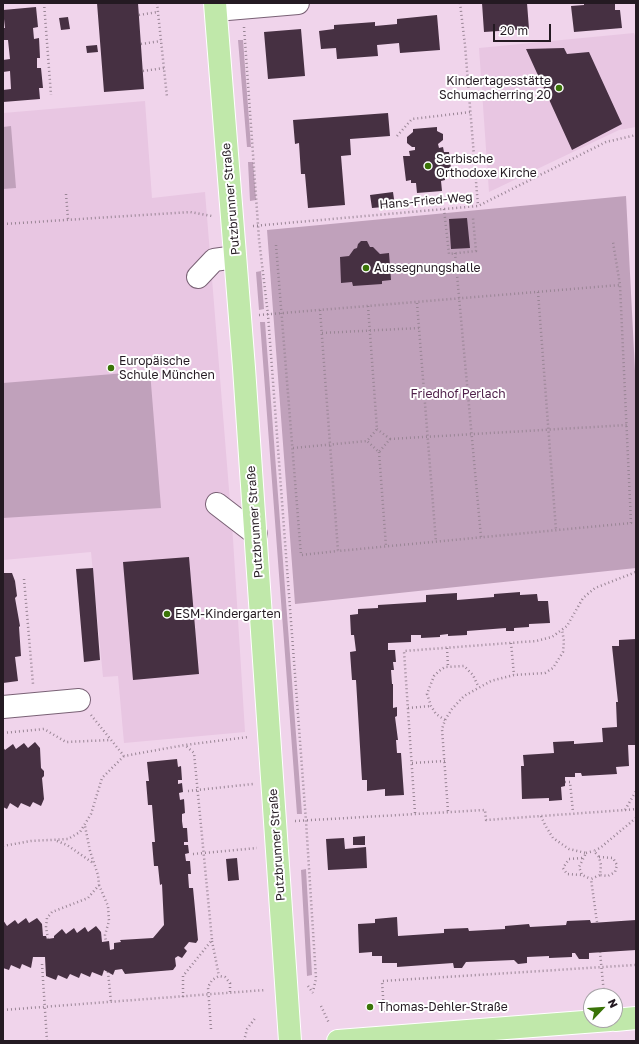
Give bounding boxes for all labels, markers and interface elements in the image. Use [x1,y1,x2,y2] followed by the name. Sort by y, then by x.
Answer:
[495,16,553,42] scale bar
[500,23,528,38] text: 20 m
[439,74,551,102] place label: Kindertagesstätte Schumacherring 20
[554,83,564,93] marker: Kindertagesstätte Schumacherring 20
[219,142,243,256] street label: Putzbrunner Straße
[436,152,537,180] place label: Serbische Orthodoxe Kirche
[423,161,433,171] marker: Serbische Orthodoxe Kirche
[379,190,473,212] street label: Hans-Fried-Weg
[374,261,481,275] place label: Aussegnungshalle
[361,263,371,273] marker: Aussegnungshalle
[119,354,215,382] place label: Europäische Schule München
[106,363,116,373] marker: Europäische Schule München
[410,387,506,401] park label: Friedhof Perlach
[244,465,266,579] street label: Putzbrunner Straße
[175,607,281,621] place label: ESM-Kindergarten
[162,609,172,619] marker: ESM-Kindergarten
[266,788,288,902] street label: Putzbrunner Straße
[583,988,623,1028] north arrow
[606,997,621,1010] text: N
[378,1000,508,1014] place label: Thomas-Dehler-Straße
[365,1002,375,1012] marker: Thomas-Dehler-Straße

